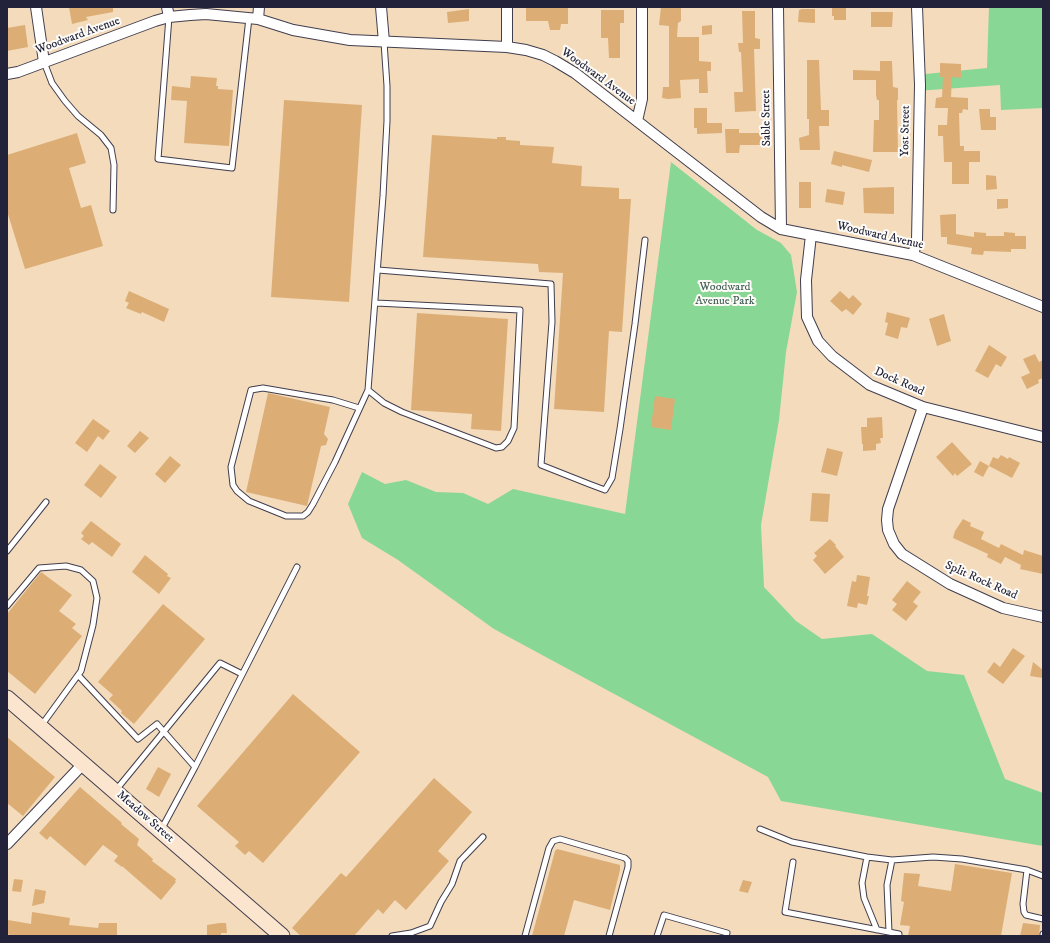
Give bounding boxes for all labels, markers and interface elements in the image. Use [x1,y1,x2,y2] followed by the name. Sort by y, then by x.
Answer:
[34,14,122,58] street label: Woodward Avenue
[558,45,638,109] street label: Woodward Avenue
[759,90,775,146] street label: Sable Street
[898,105,914,157] street label: Yost Street
[835,219,925,253] street label: Woodward Avenue
[695,281,755,309] park label: Woodward Avenue Park
[872,365,926,399] street label: Dock Road
[943,559,1019,603] street label: Split Rock Road
[113,788,177,846] street label: Meadow Street

